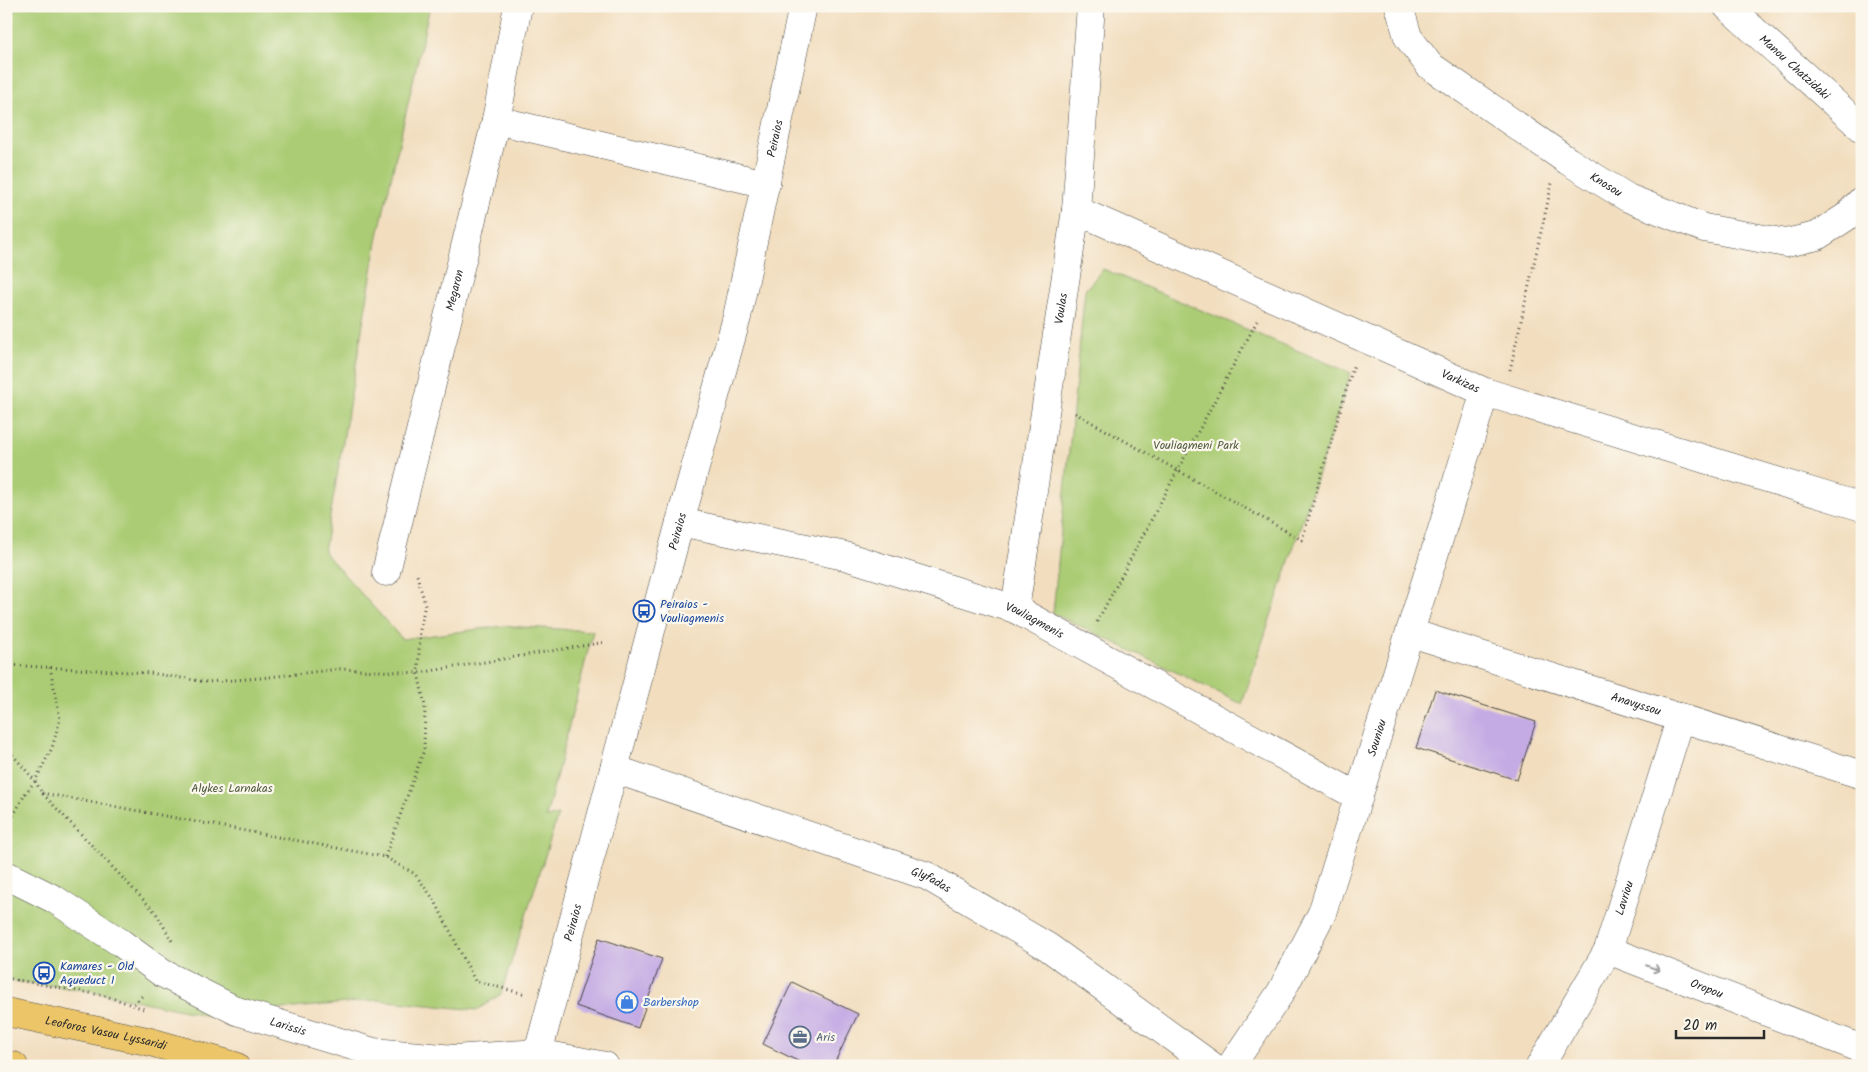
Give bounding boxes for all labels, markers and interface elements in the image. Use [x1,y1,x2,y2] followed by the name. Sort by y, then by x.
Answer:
[1755,30,1835,105] street label: Manou Chatzidaki
[762,118,789,159] street label: Peiraios
[1586,168,1626,202] street label: Knosou
[441,268,469,313] street label: Megaron
[1050,292,1073,325] street label: Voulas
[1438,365,1483,399] street label: Varkizas
[1153,436,1239,455] park label: Vouliagmeni Park
[664,511,692,552] street label: Peiraios
[660,595,724,628] place label: Peiraios - Vouliagmenis
[1003,598,1067,644] street label: Vouliagmenis
[632,599,656,623] bus stop icon: Peiraios - Vouliagmenis
[1609,688,1664,721] street label: Anavyssou
[1363,717,1392,759] street label: Souniou
[191,779,273,798] park label: Alykes Larnakas
[908,862,955,898] street label: Glyfadas
[1610,878,1639,918] street label: Lavriou
[559,902,587,943] street label: Peiraios
[60,957,135,990] place label: Kamares - Old Aqueduct 1
[32,961,56,985] bus stop icon: Kamares - Old Aqueduct 1
[1645,963,1660,973] one-way arrow
[1687,974,1726,1004] street label: Oropou
[615,990,639,1014] shop icon: Barbershop
[643,993,699,1012] place label: Barbershop
[1676,1007,1763,1039] scale bar
[43,1011,170,1056] street label: Leoforos Vasou Lyssaridi
[267,1012,308,1041] street label: Larissis
[1683,1014,1717,1038] text: 20 m
[788,1025,812,1049] office icon: Aris
[816,1028,835,1047] place label: Aris

